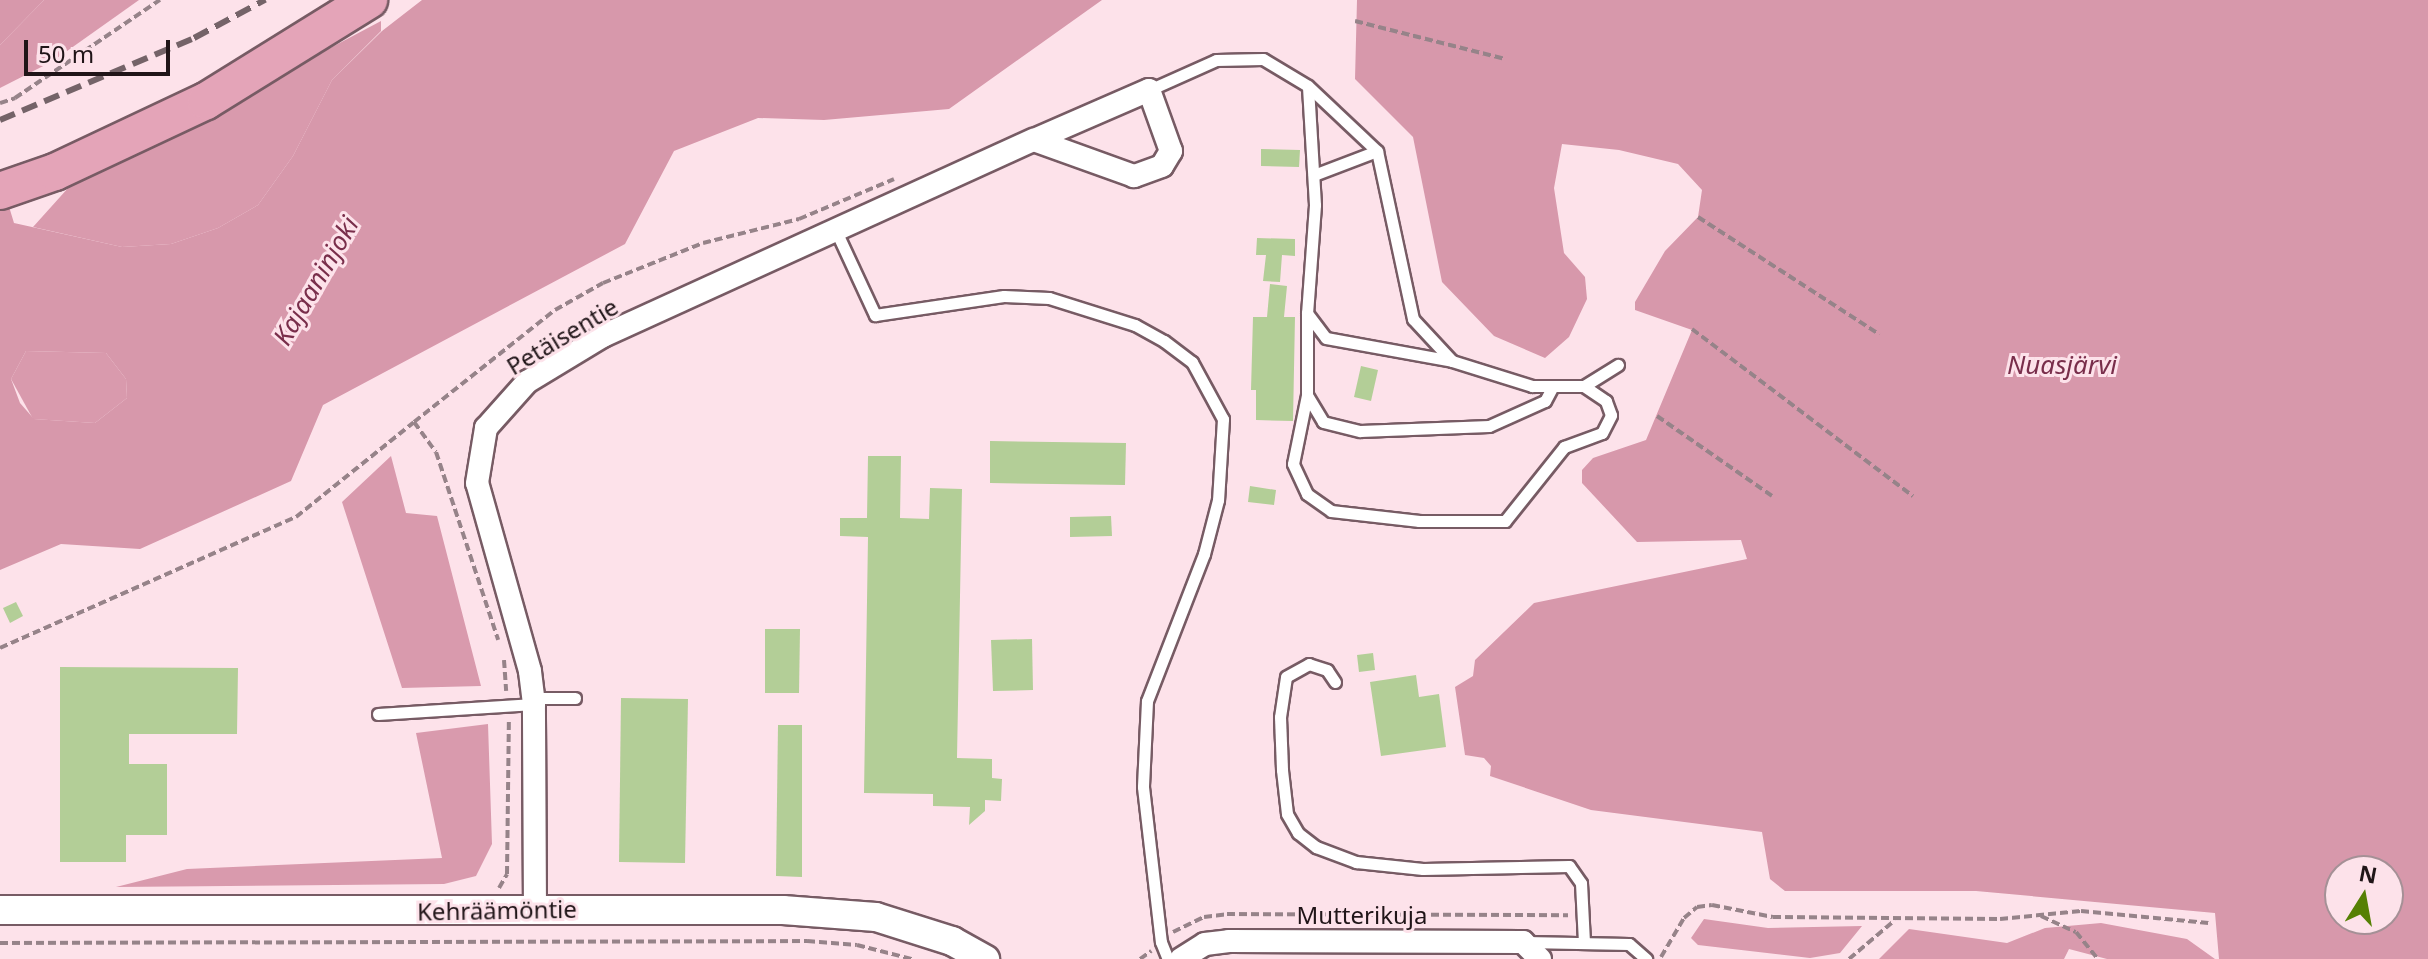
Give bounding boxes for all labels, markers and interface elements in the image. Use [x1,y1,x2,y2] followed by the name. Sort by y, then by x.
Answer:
[28,24,174,74] scale bar
[38,37,94,70] text: 50 m
[267,211,365,351] water label: Kajaaninjoki
[501,292,623,380] street label: Petäisentie
[2007,349,2117,381] water label: Nuasjärvi
[2324,855,2404,935] north arrow
[2357,857,2380,890] text: N
[417,894,577,926] street label: Kehräämöntie
[1297,901,1427,929] street label: Mutterikuja

